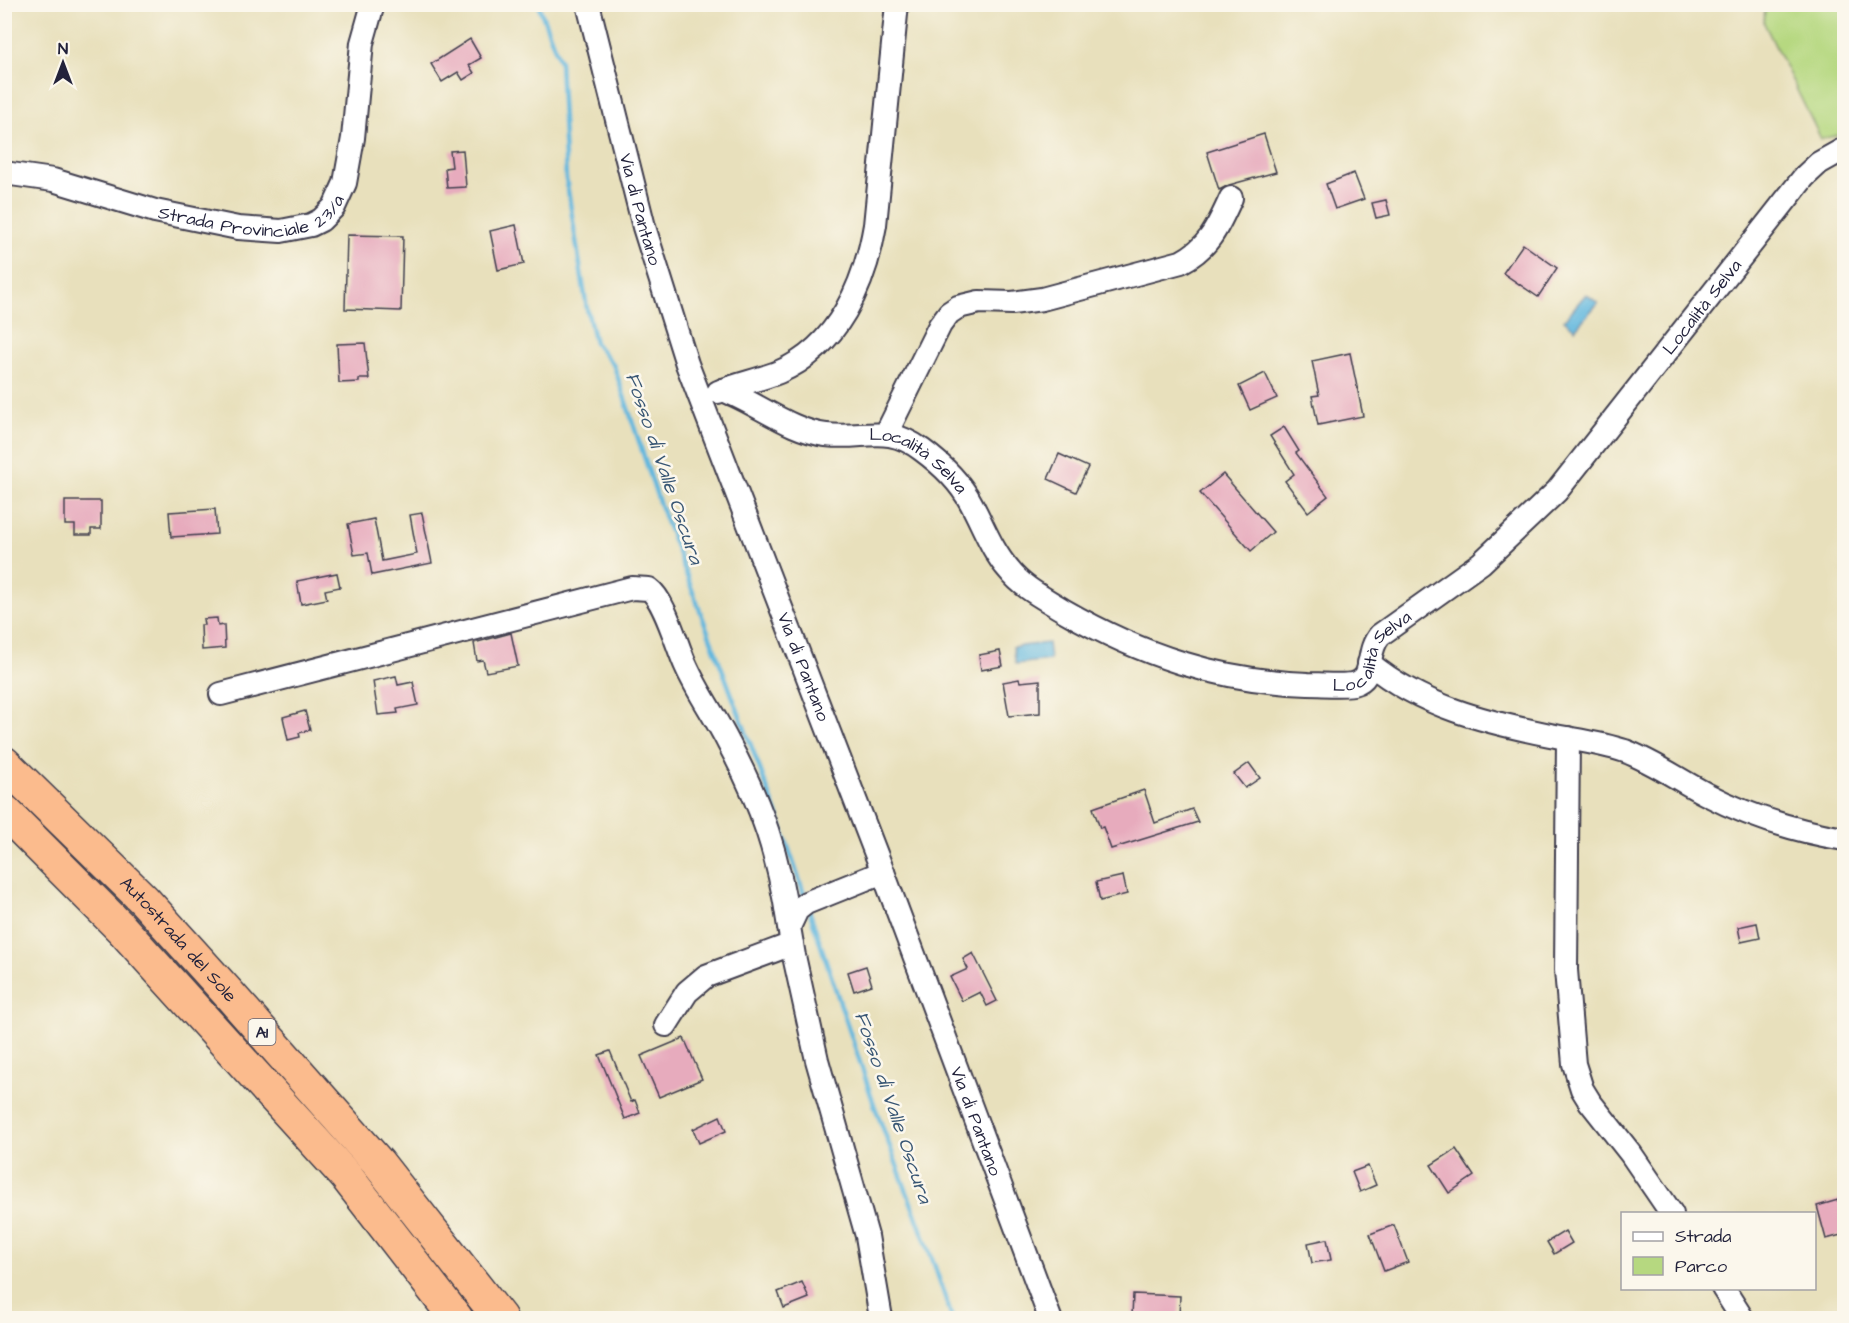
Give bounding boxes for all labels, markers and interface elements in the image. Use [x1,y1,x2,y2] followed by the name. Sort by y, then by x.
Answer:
[33,33,93,93] north arrow
[58,38,68,60] text: N
[613,151,667,269] street label: Via di Pantano
[156,191,351,244] street label: Strada Provinciale 23/a
[1657,254,1748,360] street label: Località Selva
[618,369,710,569] water label: Fosso di Valle Oscura
[869,422,973,499] street label: Località Selva
[1333,605,1417,698] street label: Località Selva
[771,609,836,725] street label: Via di Pantano
[114,871,242,1008] street label: Autostrada del Sole
[847,1008,939,1208] water label: Fosso di Valle Oscura
[248,1019,276,1045] road number: A1
[944,1063,1008,1179] street label: Via di Pantano
[1621,1212,1816,1290] legend
[1675,1224,1731,1249] text: Strada
[1675,1254,1727,1279] text: Parco

